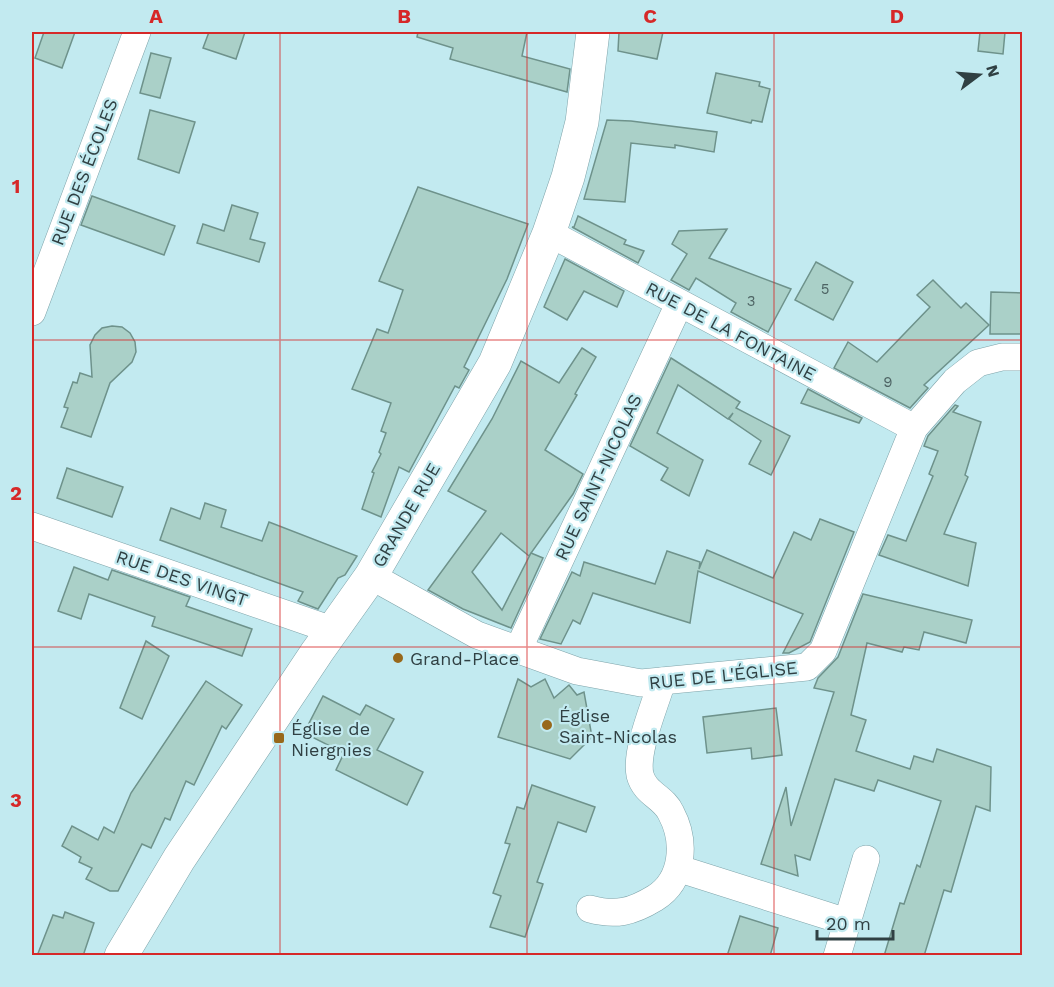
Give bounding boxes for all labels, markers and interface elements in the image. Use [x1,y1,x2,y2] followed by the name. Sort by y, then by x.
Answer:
[149,4,163,28] text: A
[397,4,411,28] text: B
[643,4,657,28] text: C
[890,4,904,28] text: D
[949,45,1009,105] north arrow
[982,63,1004,79] text: N
[46,96,122,248] street label: RUE DES ÉCOLES
[12,174,20,198] text: 1
[642,277,820,385] street label: RUE DE LA FONTAINE
[821,280,829,298] house number: 5
[747,292,755,310] house number: 3
[883,373,893,391] house number: 9
[550,391,646,563] street label: RUE SAINT-NICOLAS
[368,459,444,571] street label: GRANDE RUE
[10,481,22,505] text: 2
[113,546,251,610] street label: RUE DES VINGT
[410,648,519,669] place label: Grand-Place
[391,651,405,665] marker: Grand-Place
[648,657,798,693] street label: RUE DE L'ÉGLISE
[559,705,677,747] place label: Église Saint-Nicolas
[291,718,372,760] place label: Église de Niergnies
[540,718,554,732] marker: Église Saint-Nicolas
[272,731,286,745] marker: Église de Niergnies
[10,788,22,812] text: 3
[817,903,894,941] scale bar
[826,913,871,934] text: 20 m

